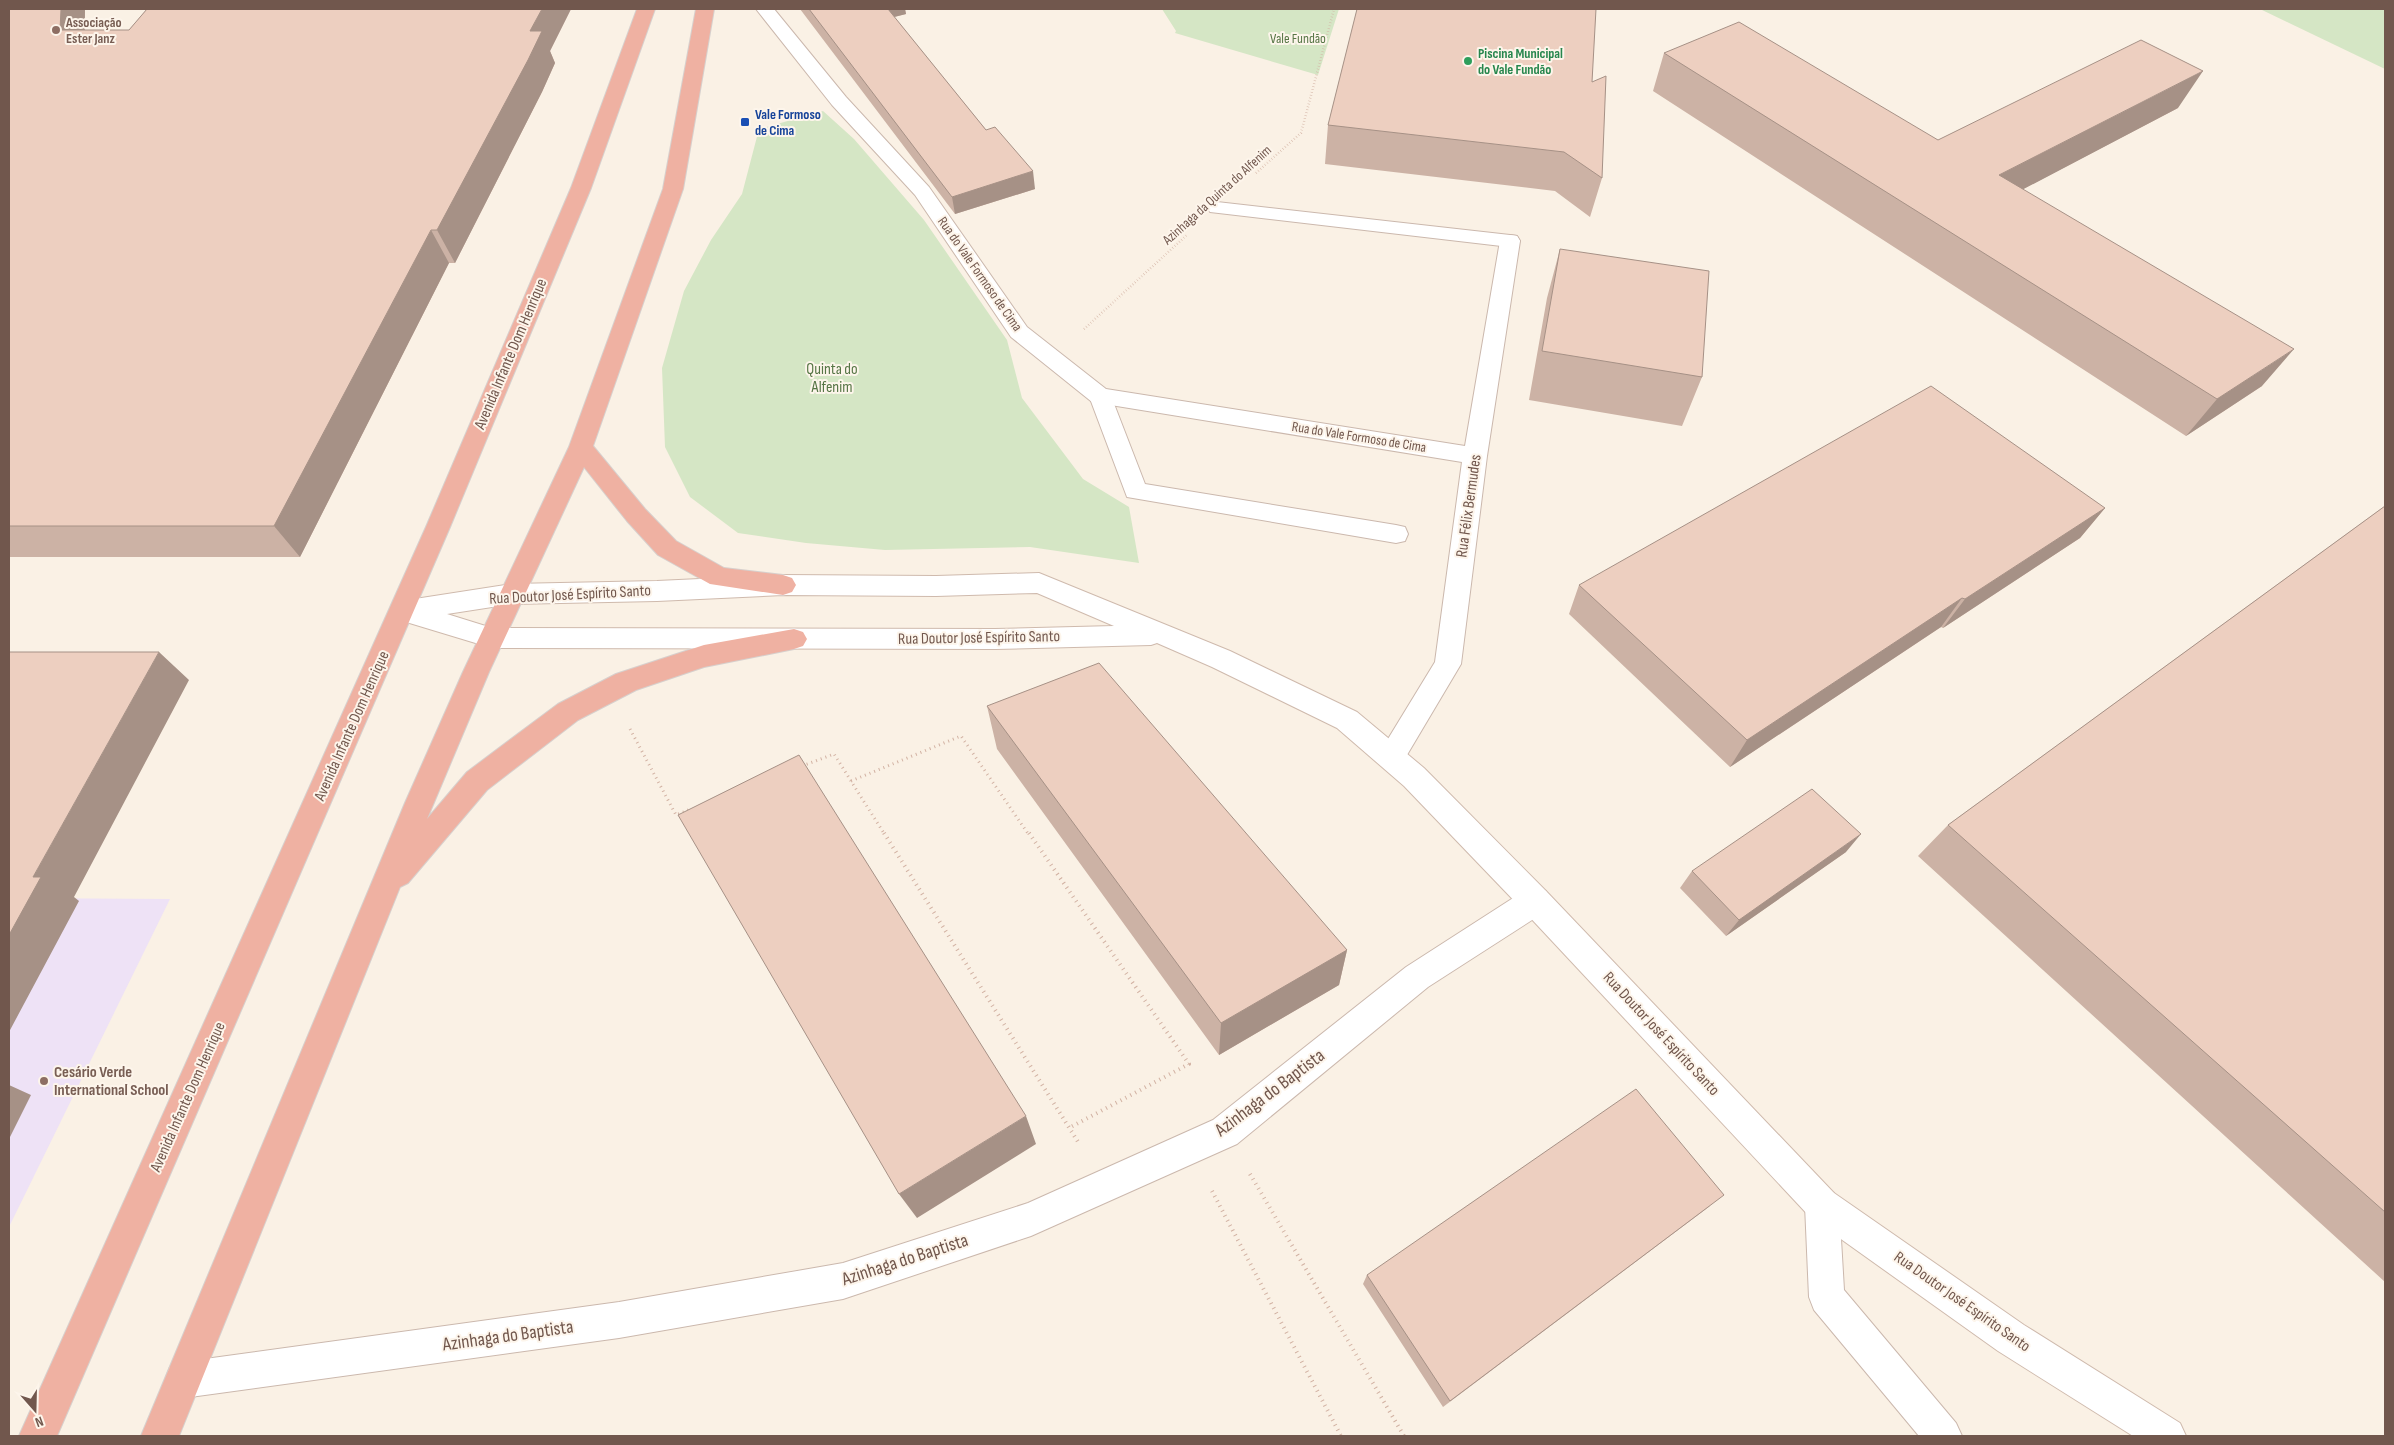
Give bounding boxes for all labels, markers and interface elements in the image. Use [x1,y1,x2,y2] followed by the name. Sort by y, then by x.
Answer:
[65,14,122,47] place label: Associação Ester Janz
[50,24,62,36] marker: Associação Ester Janz
[1270,30,1326,47] park label: Vale Fundão
[1478,45,1563,78] place label: Piscina Municipal do Vale Fundão
[1462,55,1474,67] marker: Piscina Municipal do Vale Fundão
[755,106,821,139] place label: Vale Formoso de Cima
[739,116,751,128] marker: Vale Formoso de Cima
[1158,142,1275,249] street label: Azinhaga da Quinta do Alfenim
[934,214,1026,334] street label: Rua do Vale Formoso de Cima
[470,276,551,433] street label: Avenida Infante Dom Henrique
[806,360,858,397] park label: Quinta do Alfenim
[1291,418,1427,456] street label: Rua do Vale Formoso de Cima
[1452,453,1486,559] street label: Rua Félix Bermudes
[489,581,651,609] street label: Rua Doutor José Espírito Santo
[898,627,1060,649] street label: Rua Doutor José Espírito Santo
[310,648,394,805] street label: Avenida Infante Dom Henrique
[1599,968,1723,1100] street label: Rua Doutor José Espírito Santo
[146,1019,230,1176] street label: Avenida Infante Dom Henrique
[1210,1044,1329,1142] street label: Azinhaga do Baptista
[54,1063,169,1100] place label: Cesário Verde International School
[38,1075,50,1087] marker: Cesário Verde International School
[838,1229,971,1292] street label: Azinhaga do Baptista
[1890,1248,2034,1356] street label: Rua Doutor José Espírito Santo
[440,1315,575,1357] street label: Azinhaga do Baptista
[10,1385,60,1435] north arrow
[33,1412,46,1431] text: N

